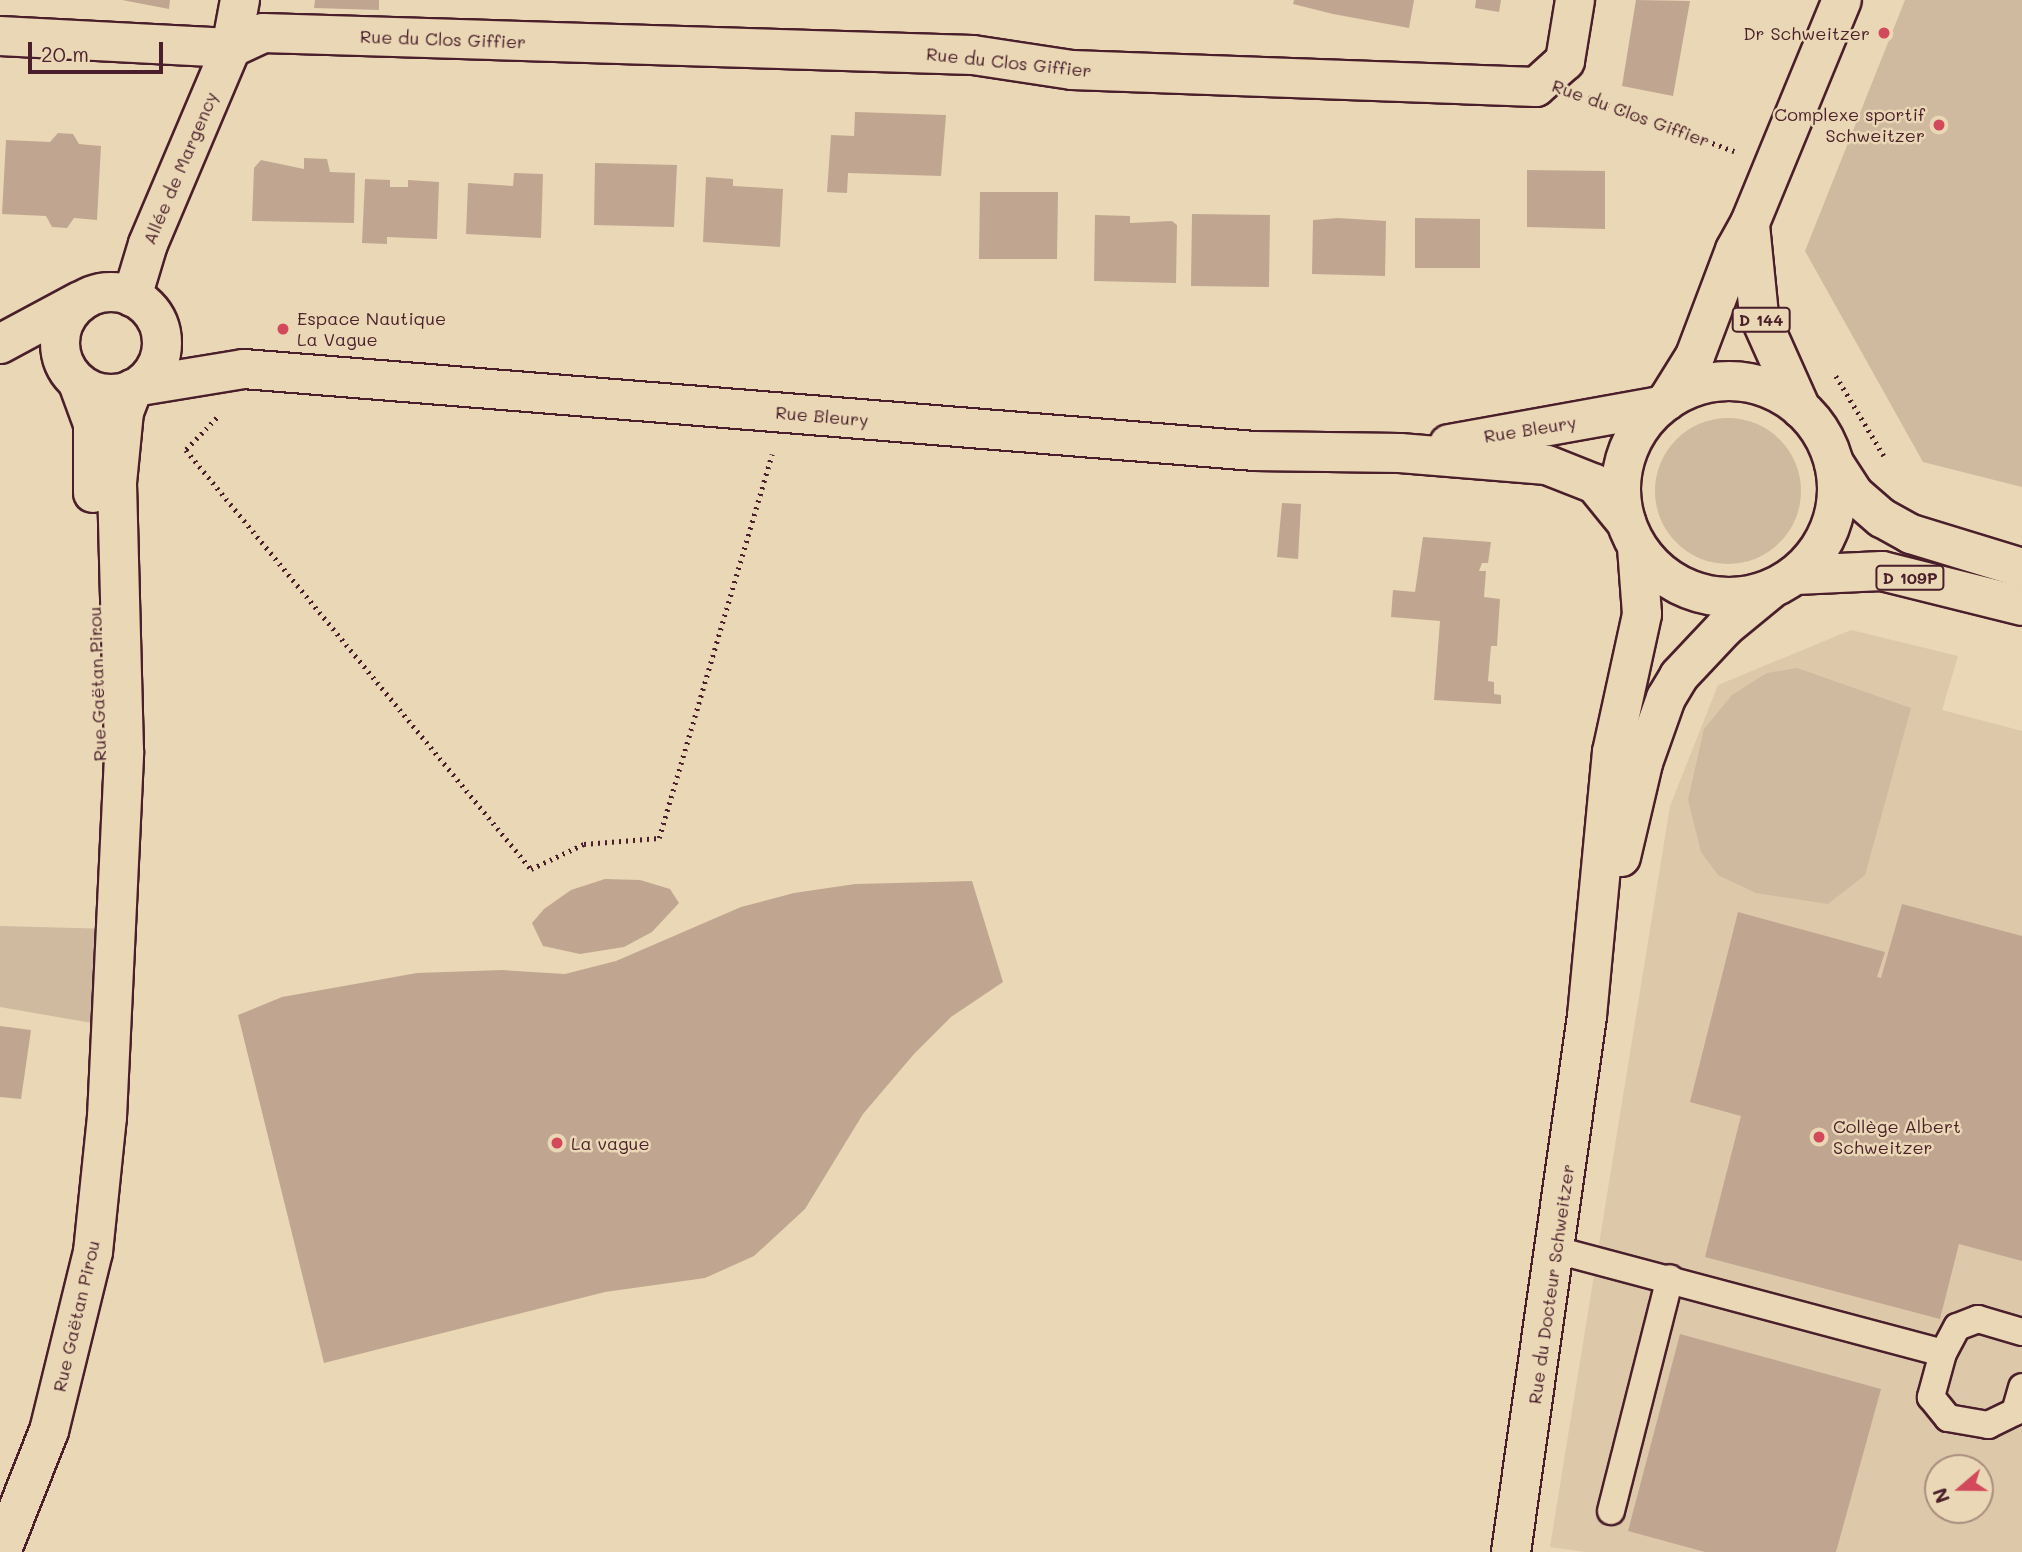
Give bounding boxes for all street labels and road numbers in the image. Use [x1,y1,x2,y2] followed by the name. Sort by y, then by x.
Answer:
[359,25,527,53] street label: Rue du Clos Giffier
[925,43,1093,81] street label: Rue du Clos Giffier
[1549,74,1713,152] street label: Rue du Clos Giffier
[138,88,222,248] street label: Allée de Margency
[1731,308,1791,332] road number: D 144
[775,401,869,431] street label: Rue Bleury
[1482,411,1578,447] street label: Rue Bleury
[1875,566,1945,590] road number: D 109P
[84,606,110,762] street label: Rue Gaëtan Pirou
[1523,1163,1579,1405] street label: Rue du Docteur Schweitzer
[48,1238,104,1394] street label: Rue Gaëtan Pirou

